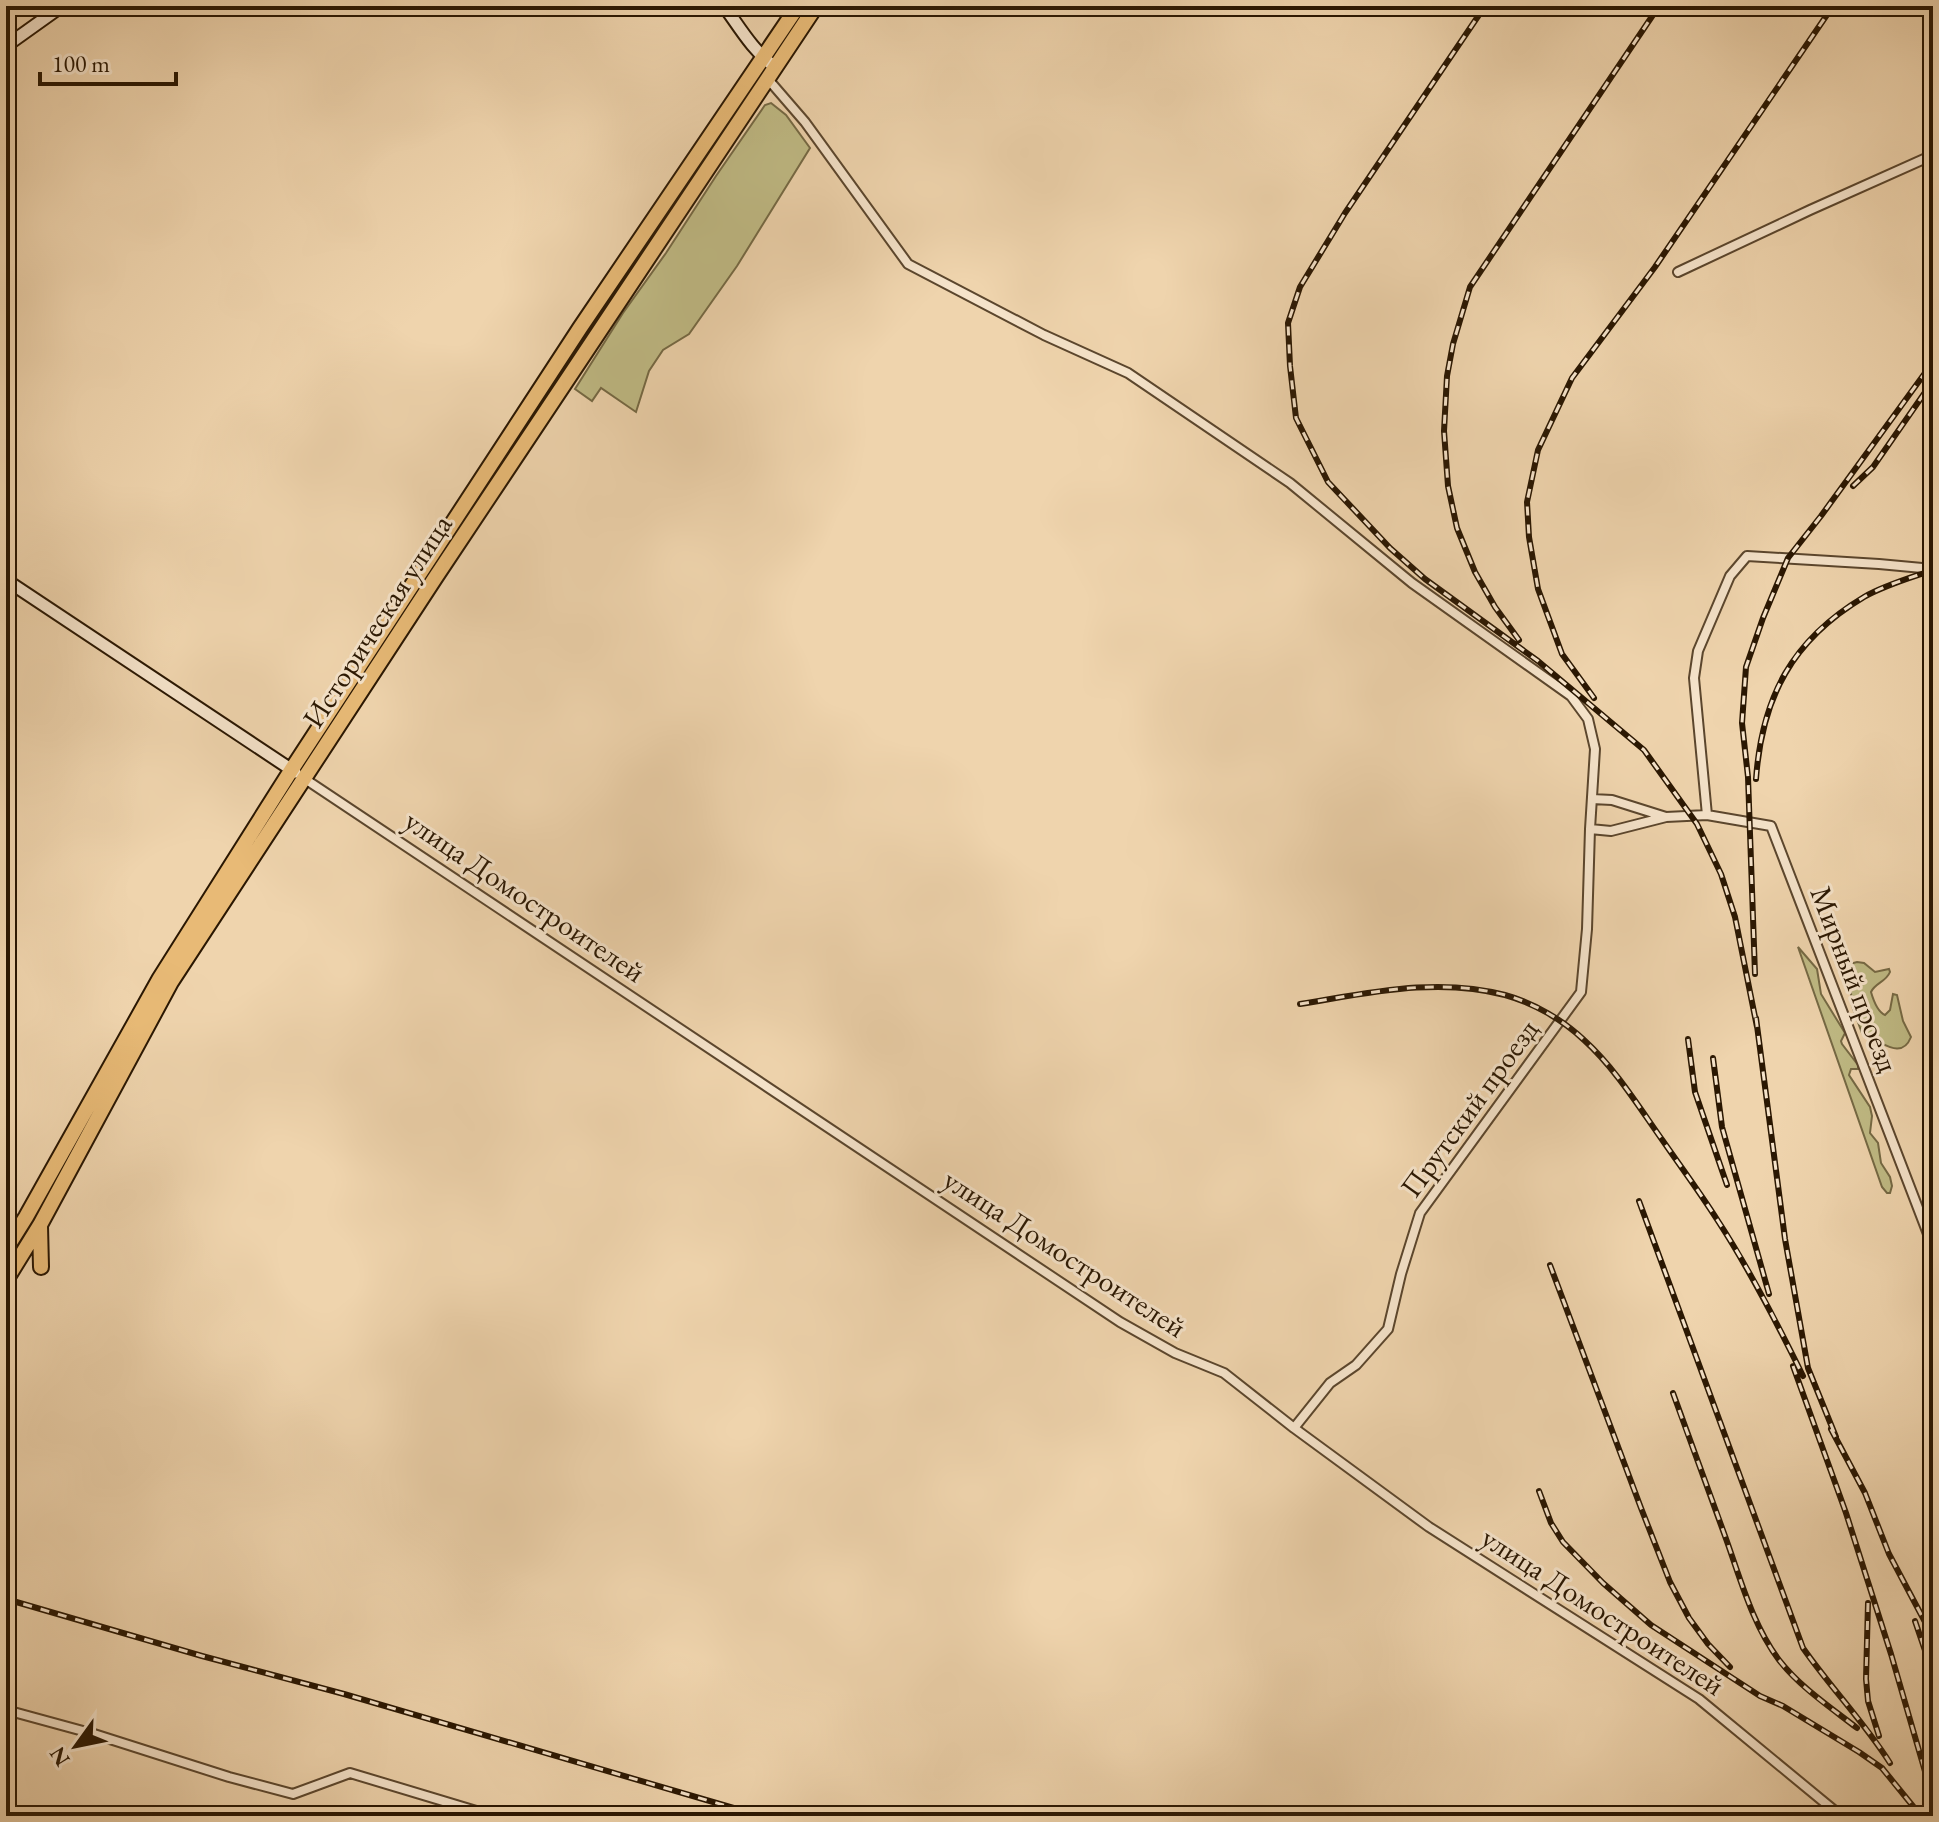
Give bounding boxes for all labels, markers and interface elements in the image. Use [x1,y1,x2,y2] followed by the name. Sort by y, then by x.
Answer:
[40,36,176,86] scale bar
[52,48,110,79] text: 100 m
[293,507,461,735] street label: Историческая улица
[397,801,653,991] street label: улица Домостроителей
[1802,880,1908,1078] street label: Мирный проезд
[1391,1011,1547,1205] street label: Прутский проезд
[936,1160,1194,1346] street label: улица Домостроителей
[1474,1518,1732,1704] street label: улица Домостроителей
[36,1706,116,1786] north arrow
[43,1741,77,1772] text: N

